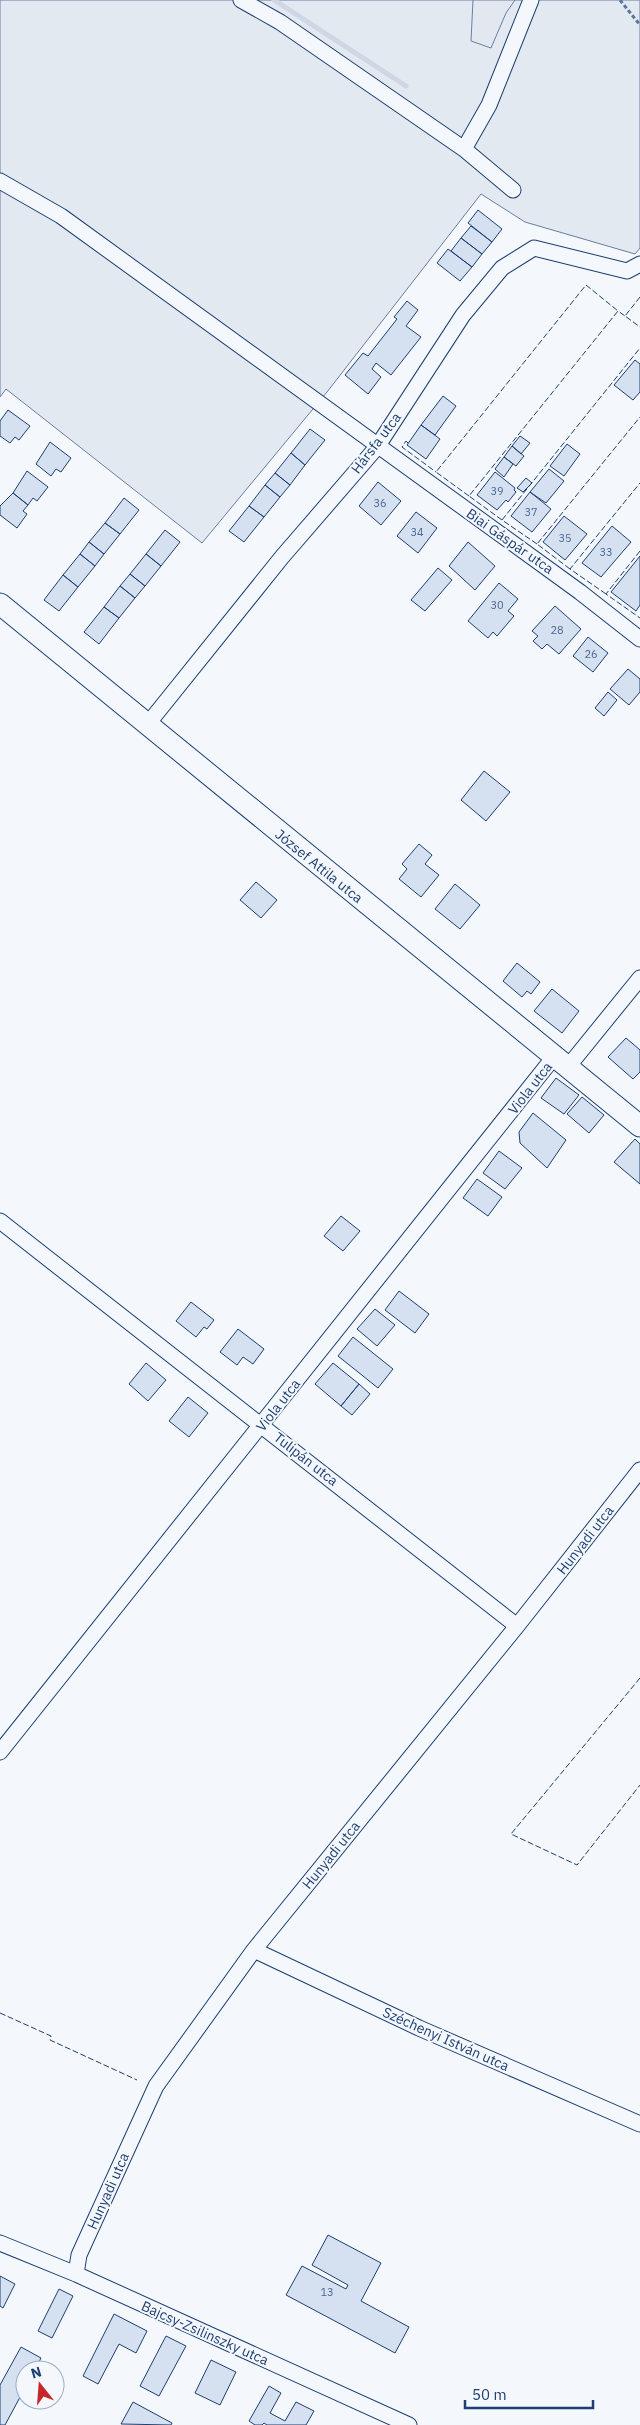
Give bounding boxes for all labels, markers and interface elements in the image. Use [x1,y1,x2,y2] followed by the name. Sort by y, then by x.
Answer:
[347,408,405,477] street label: Hársfa utca
[490,484,504,498] house number: 39
[373,496,387,510] house number: 36
[463,504,557,578] street label: Biai Gáspár utca
[524,505,538,519] house number: 37
[410,525,424,539] house number: 34
[558,531,572,545] house number: 35
[599,545,613,559] house number: 33
[490,598,504,612] house number: 30
[550,623,564,637] house number: 28
[584,647,598,661] house number: 26
[271,825,367,907] street label: József Attila utca
[504,1058,556,1118] street label: Viola utca
[252,1375,304,1435] street label: Viola utca
[270,1428,342,1490] street label: Tulipán utca
[553,1502,618,1578] street label: Hunyadi utca
[298,1817,364,1893] street label: Hunyadi utca
[380,2003,513,2075] street label: Széchenyi István utca
[83,2149,133,2232] street label: Hunyadi utca
[320,2285,334,2299] house number: 13
[139,2297,272,2369] street label: Bajcsy-Zsilinszky utca
[15,2360,65,2410] north arrow
[29,2362,44,2383] text: N
[465,2378,592,2410] scale bar
[472,2385,507,2404] text: 50 m

